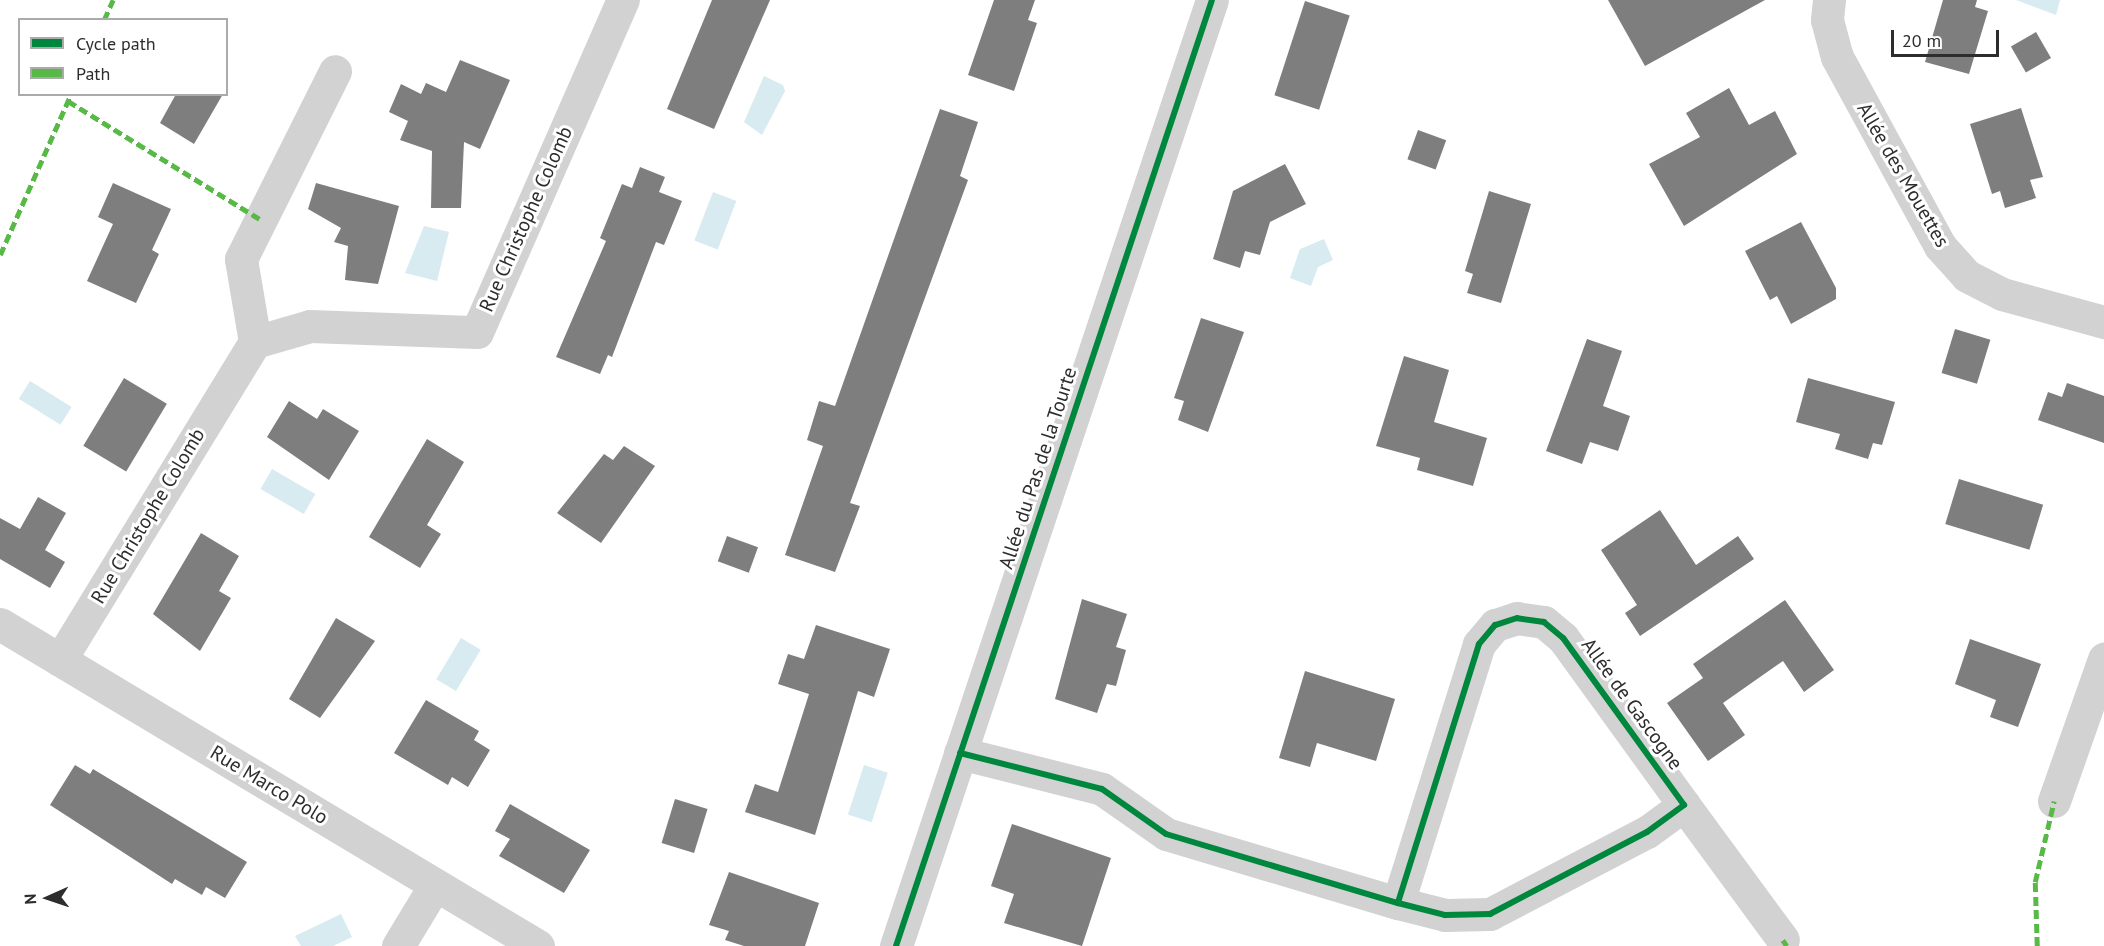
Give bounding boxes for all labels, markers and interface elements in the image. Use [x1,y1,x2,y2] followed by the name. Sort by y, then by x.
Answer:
[18,18,228,96] legend
[1894,18,2002,56] scale bar
[1902,29,1941,52] text: 20 m
[76,32,156,55] text: Cycle path
[76,62,110,85] text: Path
[1852,98,1954,252] street label: Allée des Mouettes
[474,123,578,315] street label: Rue Christophe Colomb
[994,364,1082,572] street label: Allée du Pas de la Tourte
[86,424,210,608] street label: Rue Christophe Colomb
[1576,634,1688,774] street label: Allée de Gascogne
[206,740,332,830] street label: Rue Marco Polo
[18,868,78,928] north arrow
[20,893,40,905] text: N

